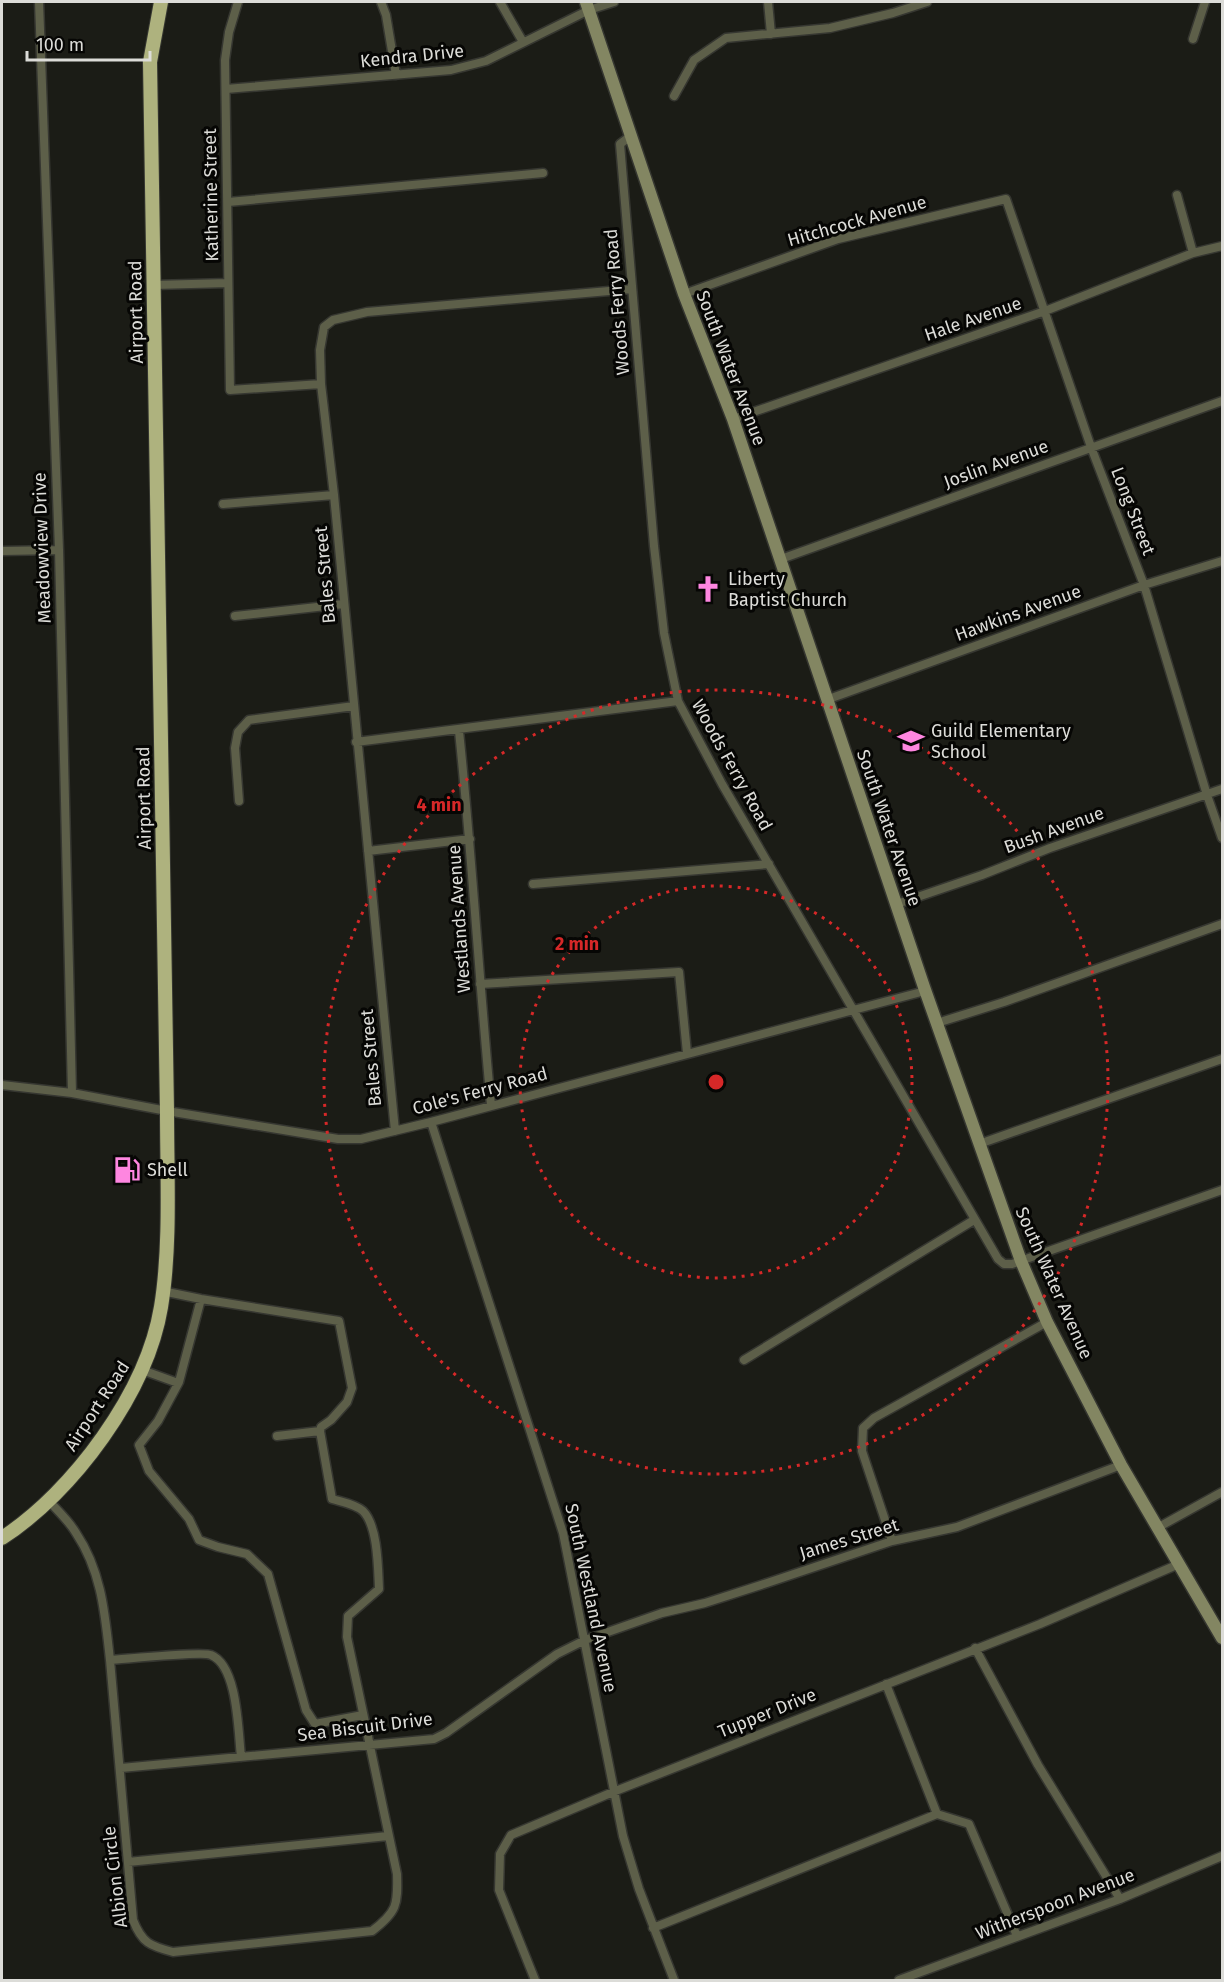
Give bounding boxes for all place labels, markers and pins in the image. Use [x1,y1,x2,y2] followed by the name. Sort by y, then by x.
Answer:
[728,568,847,611] place label: Liberty Baptist Church
[693,574,723,604] church icon: Liberty Baptist Church
[931,720,1071,763] place label: Guild Elementary School
[896,726,926,756] school or university icon: Guild Elementary School
[706,1072,726,1092] centre of rings
[112,1155,142,1185] fuel station icon: Shell
[147,1159,188,1181] place label: Shell

